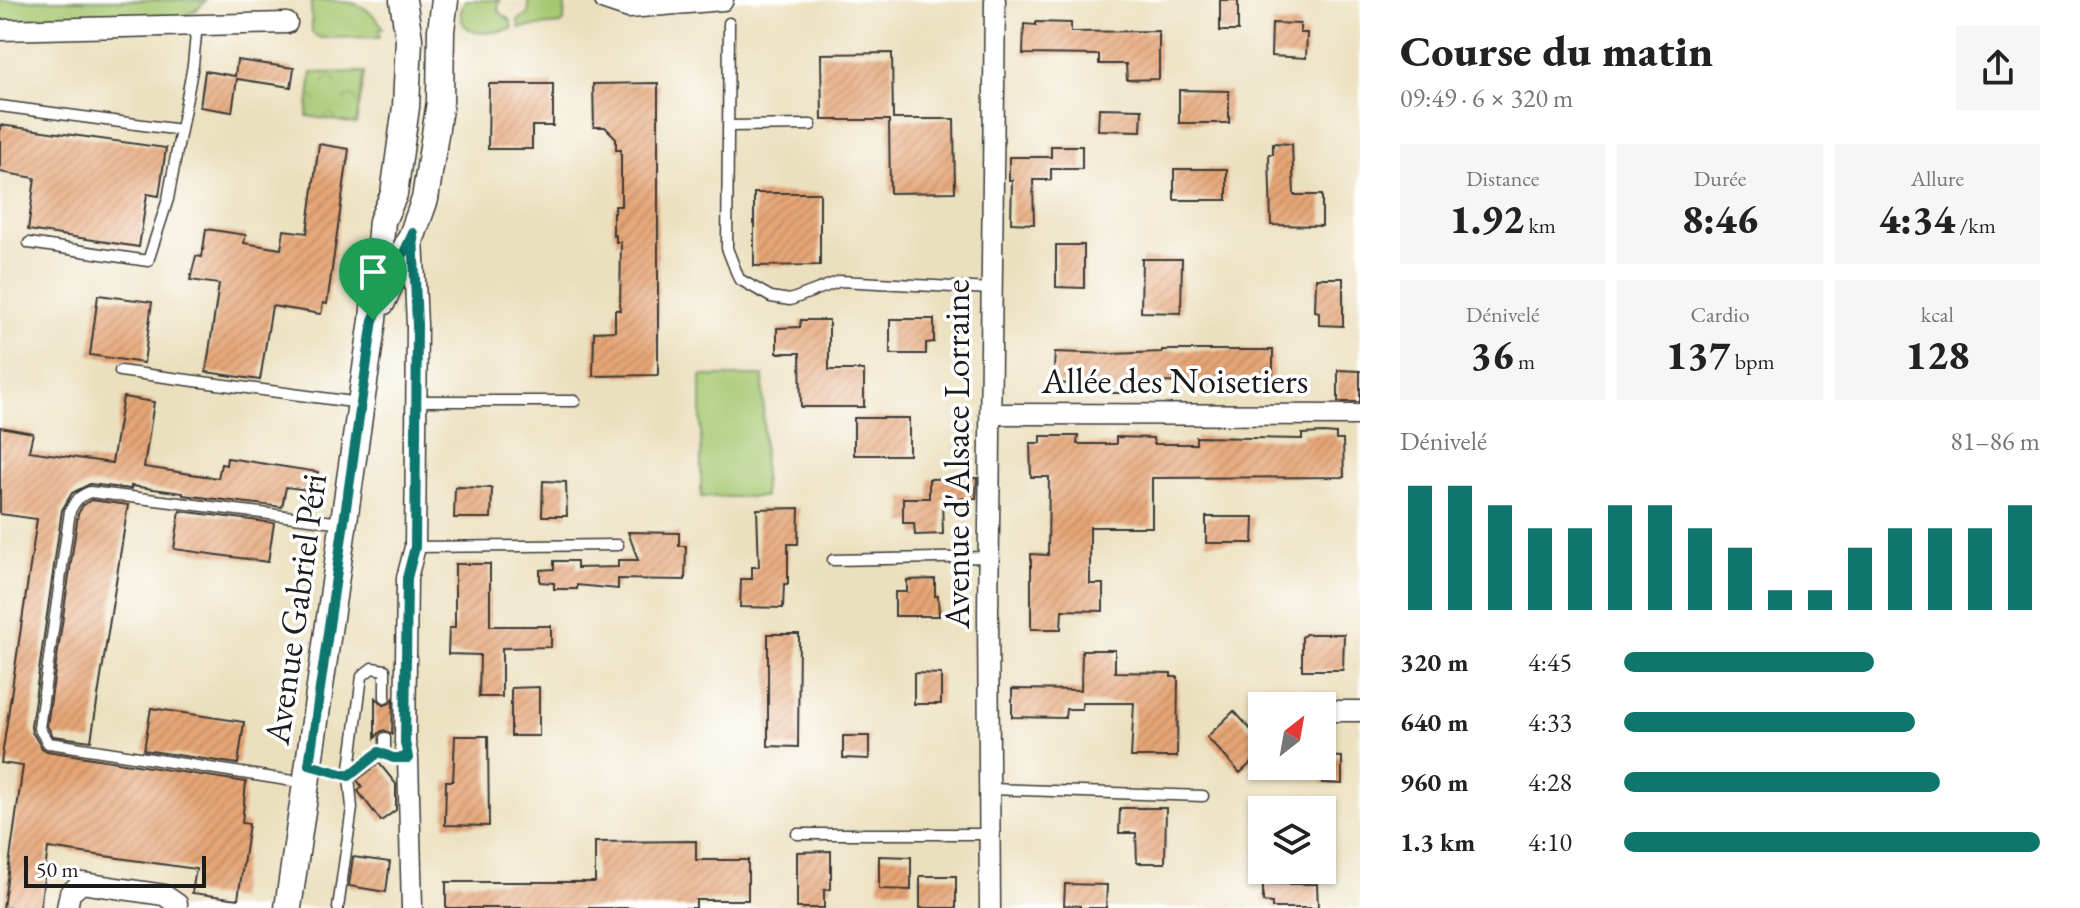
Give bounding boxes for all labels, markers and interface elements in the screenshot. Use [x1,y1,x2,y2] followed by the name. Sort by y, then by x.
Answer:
[1400,22,1713,79] text: Course du matin
[1956,26,2040,110] button: share
[1400,81,1573,115] text: 09:49 · 6 × 320 m
[1466,164,1539,193] text: Distance
[1694,164,1746,193] text: Durée
[1911,164,1964,193] text: Allure
[1449,193,1524,245] text: 1.92
[1682,193,1758,245] text: 8:46
[1879,193,1955,245] text: 4:34
[1524,211,1556,240] text: km
[1955,211,1996,240] text: /km
[339,238,407,320] pin
[351,250,395,294] icon: arrive
[933,279,980,630] street label: Avenue d'Alsace Lorraine
[1466,300,1540,329] text: Dénivelé
[1690,300,1750,329] text: Cardio
[1921,300,1954,329] text: kcal
[1470,329,1514,381] text: 36
[1665,329,1730,381] text: 137
[1905,329,1970,381] text: 128
[1514,347,1535,376] text: m
[1730,347,1775,376] text: bpm
[1041,357,1308,404] street label: Allée des Noisetiers
[1400,424,1487,458] text: Dénivelé
[1950,424,2040,458] text: 81–86 m
[253,470,337,749] street label: Avenue Gabriel Péri
[1400,645,1468,679] text: 320 m
[1528,645,1572,679] text: 4:45
[1248,692,1336,780] north arrow
[1248,692,1336,884] map controls
[1400,705,1468,739] text: 640 m
[1528,705,1572,739] text: 4:33
[1400,765,1468,799] text: 960 m
[1528,765,1572,799] text: 4:28
[1248,796,1336,884] button: layers
[1400,825,1475,859] text: 1.3 km
[1528,825,1572,859] text: 4:10
[24,852,206,888] scale bar
[36,855,79,884] text: 50 m

